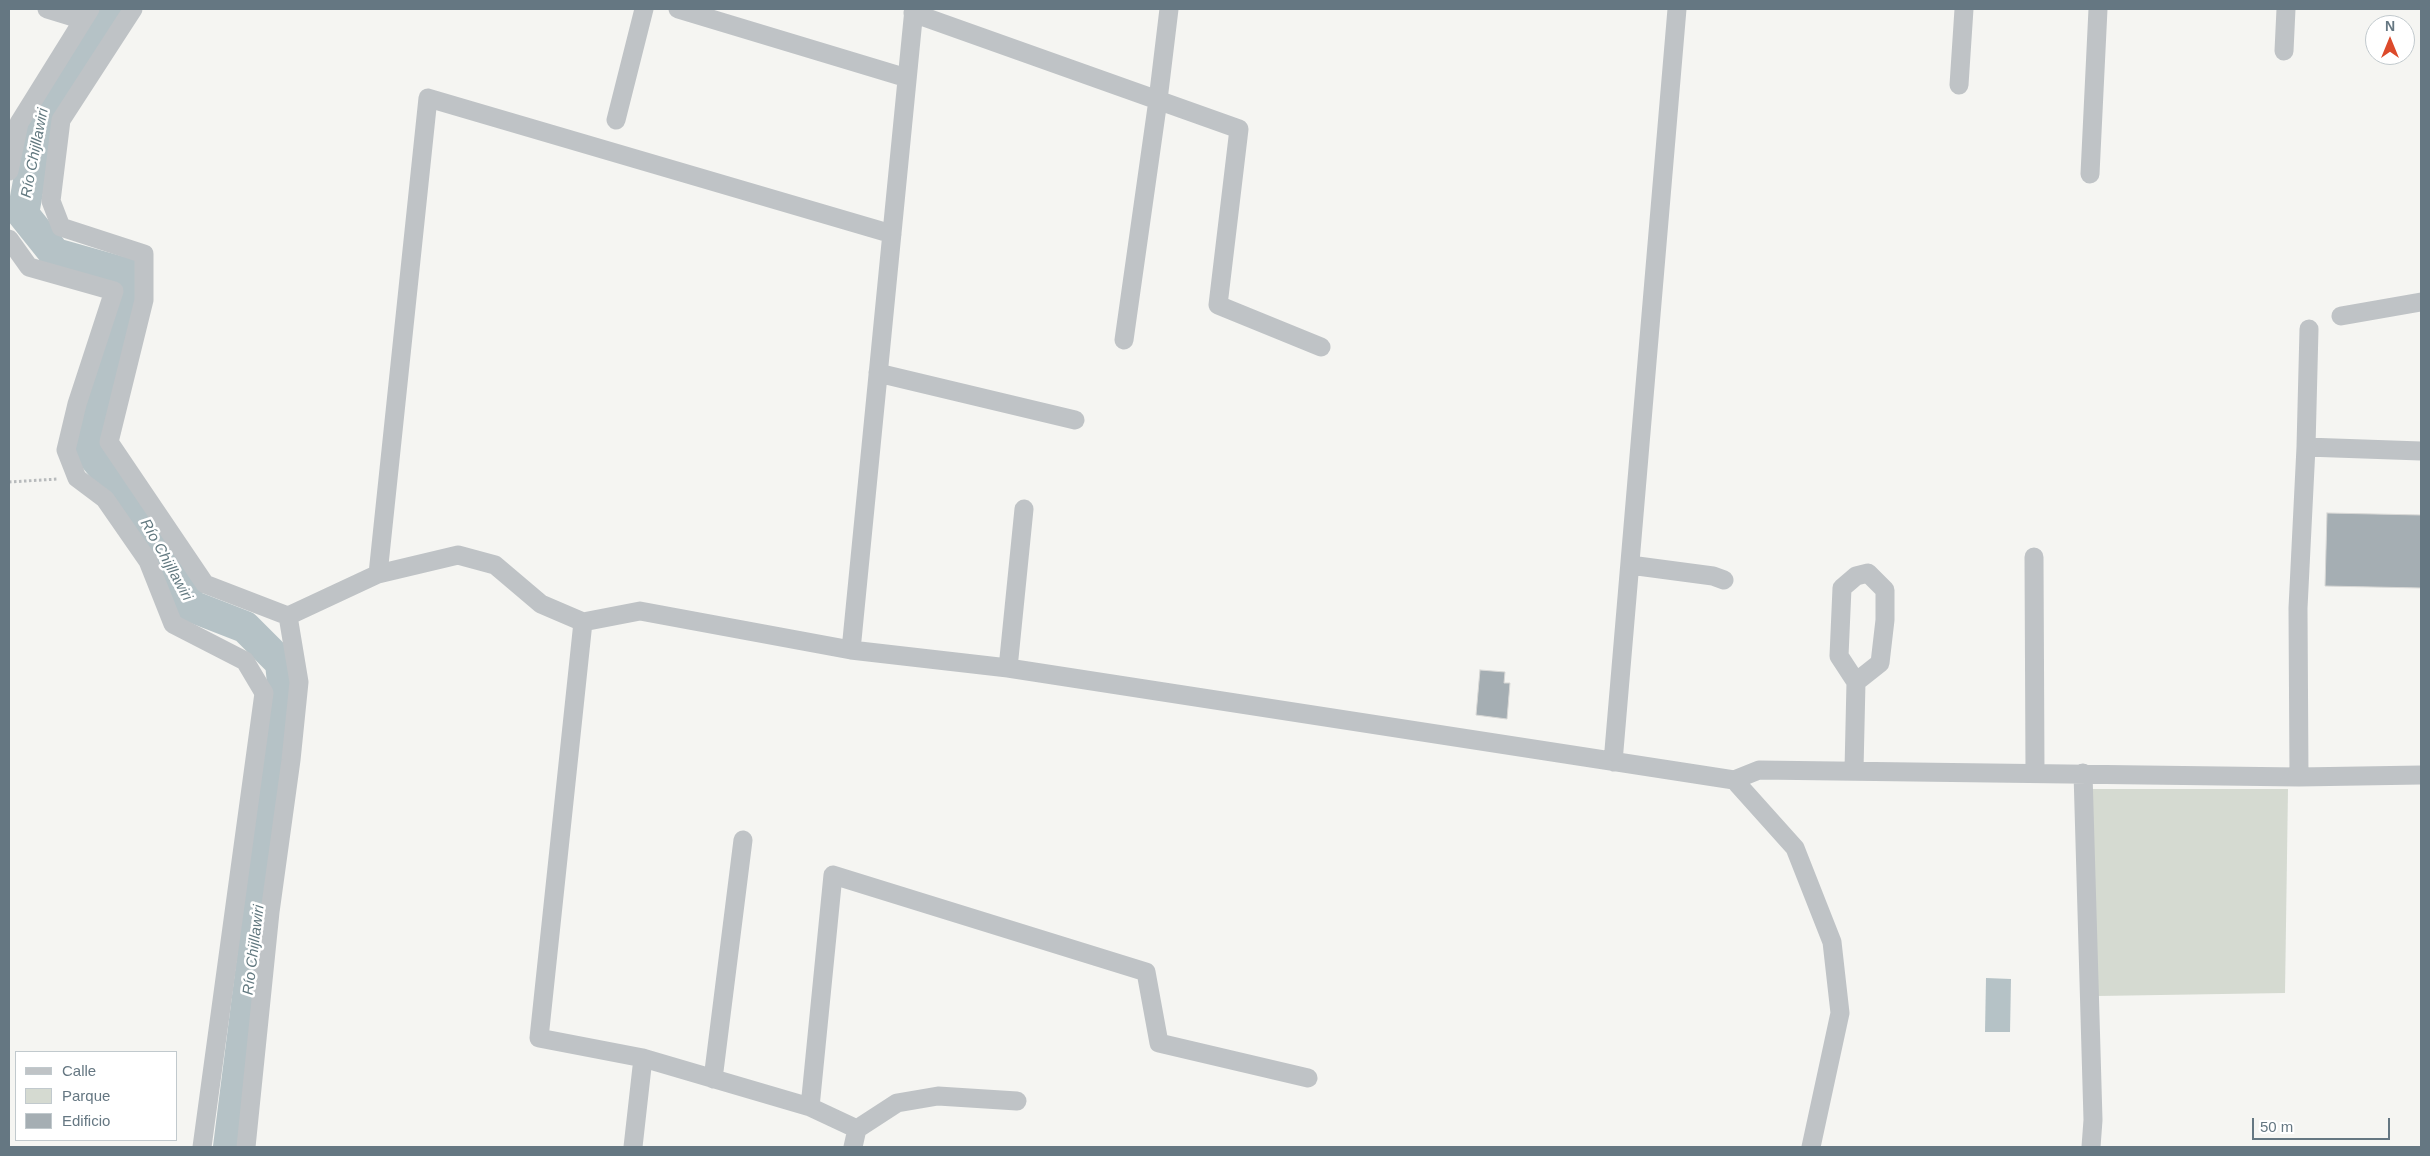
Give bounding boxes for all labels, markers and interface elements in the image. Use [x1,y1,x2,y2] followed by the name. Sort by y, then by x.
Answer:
[2365,15,2415,65] north arrow
[2385,18,2395,34] text: N
[17,107,53,199] water label: Río Chijllawiri
[136,516,196,604] water label: Río Chijllawiri
[240,904,268,996] water label: Río Chijllawiri
[15,1051,178,1141] legend
[62,1062,96,1079] text: Calle
[62,1087,110,1104] text: Parque
[2255,1108,2392,1140] scale bar
[62,1112,110,1129] text: Edificio
[2260,1118,2293,1135] text: 50 m

